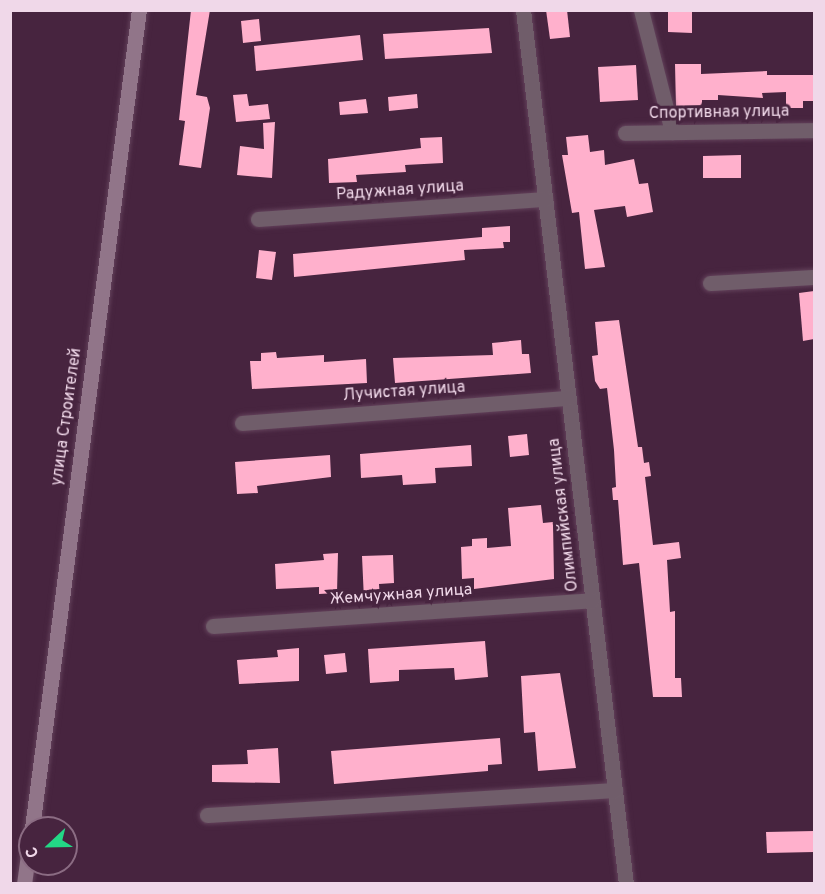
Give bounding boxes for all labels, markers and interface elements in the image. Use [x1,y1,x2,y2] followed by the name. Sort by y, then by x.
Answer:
[649,102,789,124] street label: Спортивная улица
[336,177,464,205] street label: Радужная улица
[48,347,86,487] street label: улица Строителей
[342,378,466,406] street label: Лучистая улица
[545,437,583,593] street label: Олимпийская улица
[329,580,473,610] street label: Жемчужная улица
[18,816,78,876] north arrow
[22,844,44,860] text: С

